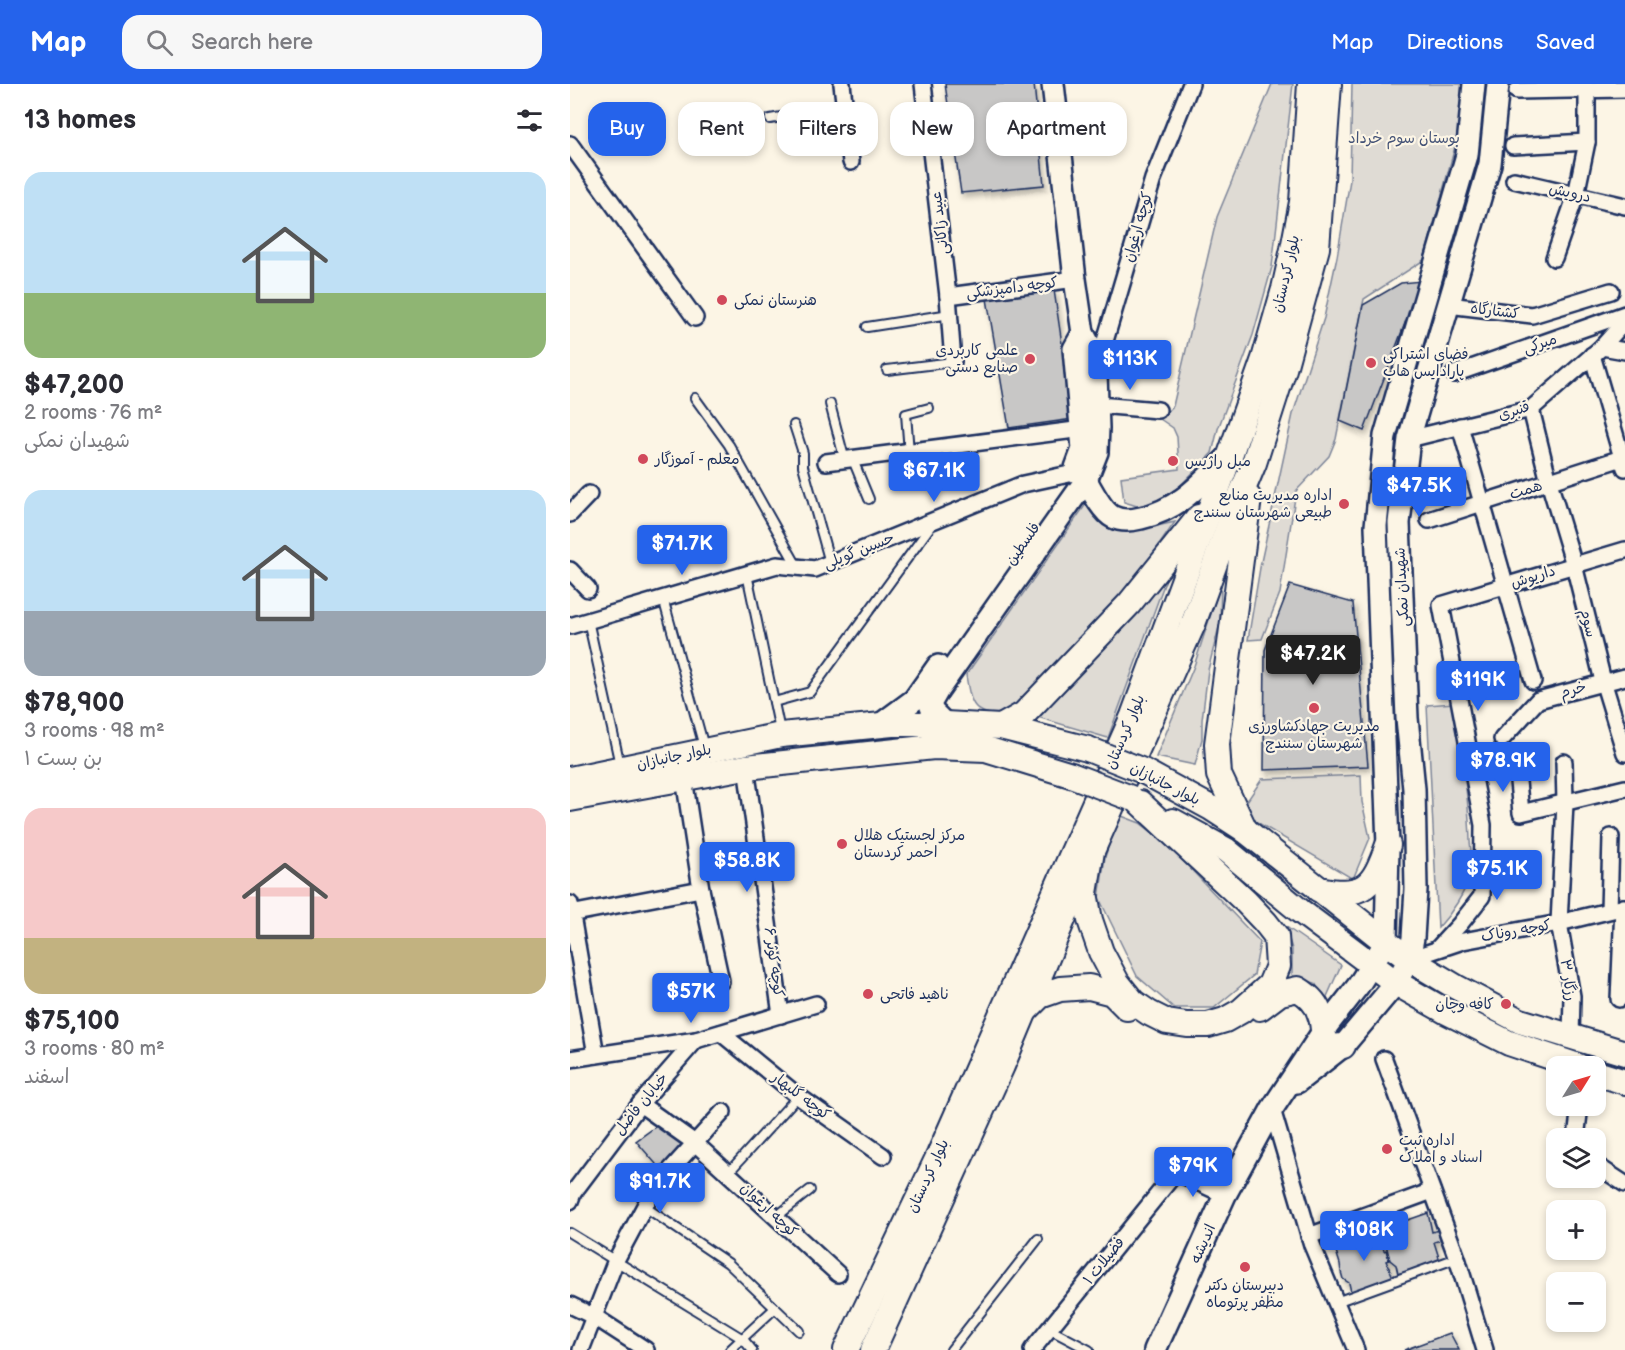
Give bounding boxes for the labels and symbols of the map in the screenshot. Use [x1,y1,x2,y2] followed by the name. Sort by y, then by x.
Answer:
[1348,129,1460,150] park label: بوستان سوم خرداد
[1547,179,1593,207] street label: درویش
[927,190,953,256] street label: عبید زاکانی
[1119,190,1157,264] street label: کوچه ارغوان
[1268,233,1304,315] street label: بلوار کردستان
[965,273,1059,303] street label: کوچه دامپزشکی
[734,291,817,310] place label: هنرستان نمکی
[715,293,729,307] marker: هنرستان نمکی
[1469,299,1521,323] street label: کشتارگاه
[1521,329,1559,359] street label: میرکی
[1088,340,1172,391] pin: $113K
[935,341,1018,378] place label: علمی کاربردی صنایع دستی
[1383,345,1469,381] place label: فضای اشتراکی پارادایس هاب
[1023,352,1037,366] marker: علمی کاربردی صنایع دستی
[1364,356,1378,370] marker: فضای اشتراکی پارادایس هاب
[1496,397,1532,425] street label: قنبری
[654,450,740,471] place label: معلم - آموزگار
[636,452,650,466] marker: معلم - آموزگار
[885,452,983,503] pin: $67.1K
[1185,452,1251,471] place label: مبل راژیس
[1166,454,1180,468] marker: مبل راژیس
[1370,467,1468,518] pin: $47.5K
[1507,476,1545,504] street label: همت
[1194,486,1332,522] place label: اداره مدیریت منابع طبیعی شهرستان سنندج
[1337,497,1351,511] marker: اداره مدیریت منابع طبیعی شهرستان سنندج
[1001,519,1045,569] street label: فلسطین
[633,525,731,576] pin: $71.7K
[821,528,897,574] street label: حسین گویلی
[1390,547,1414,627] street label: شهیدان نمکی
[1508,561,1558,593] street label: داریوش
[1573,607,1601,640] street label: سوم
[1264,635,1362,686] pin: $47.2K
[1436,661,1520,712] pin: $119K
[1558,677,1589,705] street label: خرم
[1101,692,1149,772] street label: بلوار کردستان
[1307,701,1321,715] marker: مدیریت جهادکشاورزی شهرستان سنندج
[1248,717,1380,753] place label: مدیریت جهادکشاورزی شهرستان سنندج
[635,740,713,774] street label: بلوار جانبازان
[1454,742,1552,793] pin: $78.9K
[1127,758,1203,810] street label: بلوار جانبازان
[854,826,965,862] place label: مرکز لجستیک هلال احمر کردستان
[835,837,849,851] marker: مرکز لجستیک هلال احمر کردستان
[698,842,796,893] pin: $58.8K
[1448,850,1546,901] pin: $75.1K
[1480,916,1552,946] street label: کوچه روناک
[760,926,788,998] street label: کوچه کوثر ۶
[1556,958,1580,1002] street label: رزگار ۳
[655,973,727,1024] pin: $57K
[880,985,949,1004] place label: ناهید فاتحی
[861,987,875,1001] marker: ناهید فاتحی
[1435,995,1494,1014] place label: کافه وچان
[1499,997,1513,1011] marker: کافه وچان
[1546,1056,1606,1116] north arrow
[767,1067,834,1124] street label: کوچه گلبهار
[610,1069,672,1139] street label: خیابان فاضل
[1399,1131,1482,1167] place label: اداره ثبت اسناد و املاک
[903,1136,953,1216] street label: بلوار کردستان
[1380,1142,1394,1156] marker: اداره ثبت اسناد و املاک
[1157,1147,1229,1198] pin: $79K
[611,1163,709,1214] pin: $91.7K
[736,1178,802,1242] street label: کوچه ارغوان
[1322,1211,1406,1262] pin: $108K
[1186,1221,1220,1267] street label: اندیشه
[1079,1233,1129,1289] street label: فضیلات ۱
[1238,1260,1252,1274] marker: دبیرستان دکتر مظفر پرتوماه
[1205,1276,1284,1312] place label: دبیرستان دکتر مظفر پرتوماه

